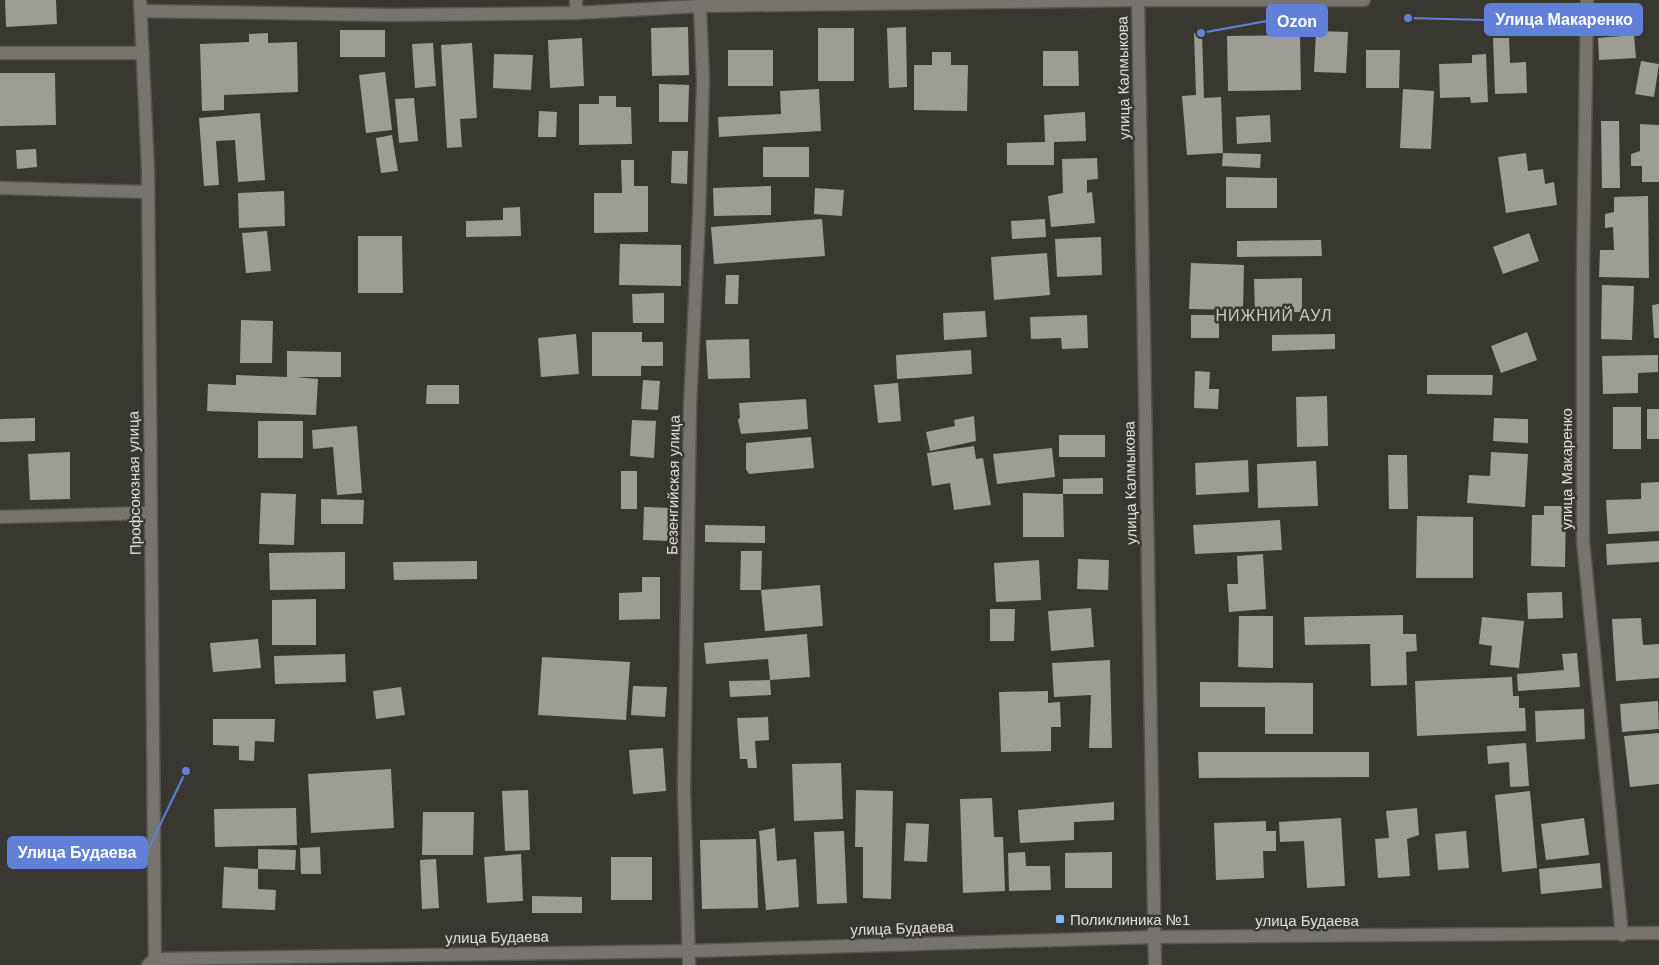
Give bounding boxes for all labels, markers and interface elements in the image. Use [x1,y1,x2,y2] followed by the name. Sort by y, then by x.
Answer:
[1485,4,1642,35] callout: Улица Макаренко
[1267,5,1327,36] callout: Ozon
[1495,11,1633,28] text: Улица Макаренко
[1277,13,1317,30] text: Ozon
[1113,15,1133,140] street label: улица Калмыкова
[1216,306,1332,324] district label: НИЖНИЙ АУЛ
[1558,408,1575,530] street label: улица Макаренко
[124,410,144,555] street label: Профсоюзная улица
[663,414,683,555] street label: Безенгийская улица
[1120,420,1140,545] street label: улица Калмыкова
[8,837,147,868] callout: Улица Будаева
[18,844,136,861] text: Улица Будаева
[1070,911,1190,928] place label: Поликлиника №1
[1255,912,1359,929] street label: улица Будаева
[1054,913,1066,925] marker: Поликлиника №1
[850,918,955,938] street label: улица Будаева
[445,928,550,946] street label: улица Будаева

